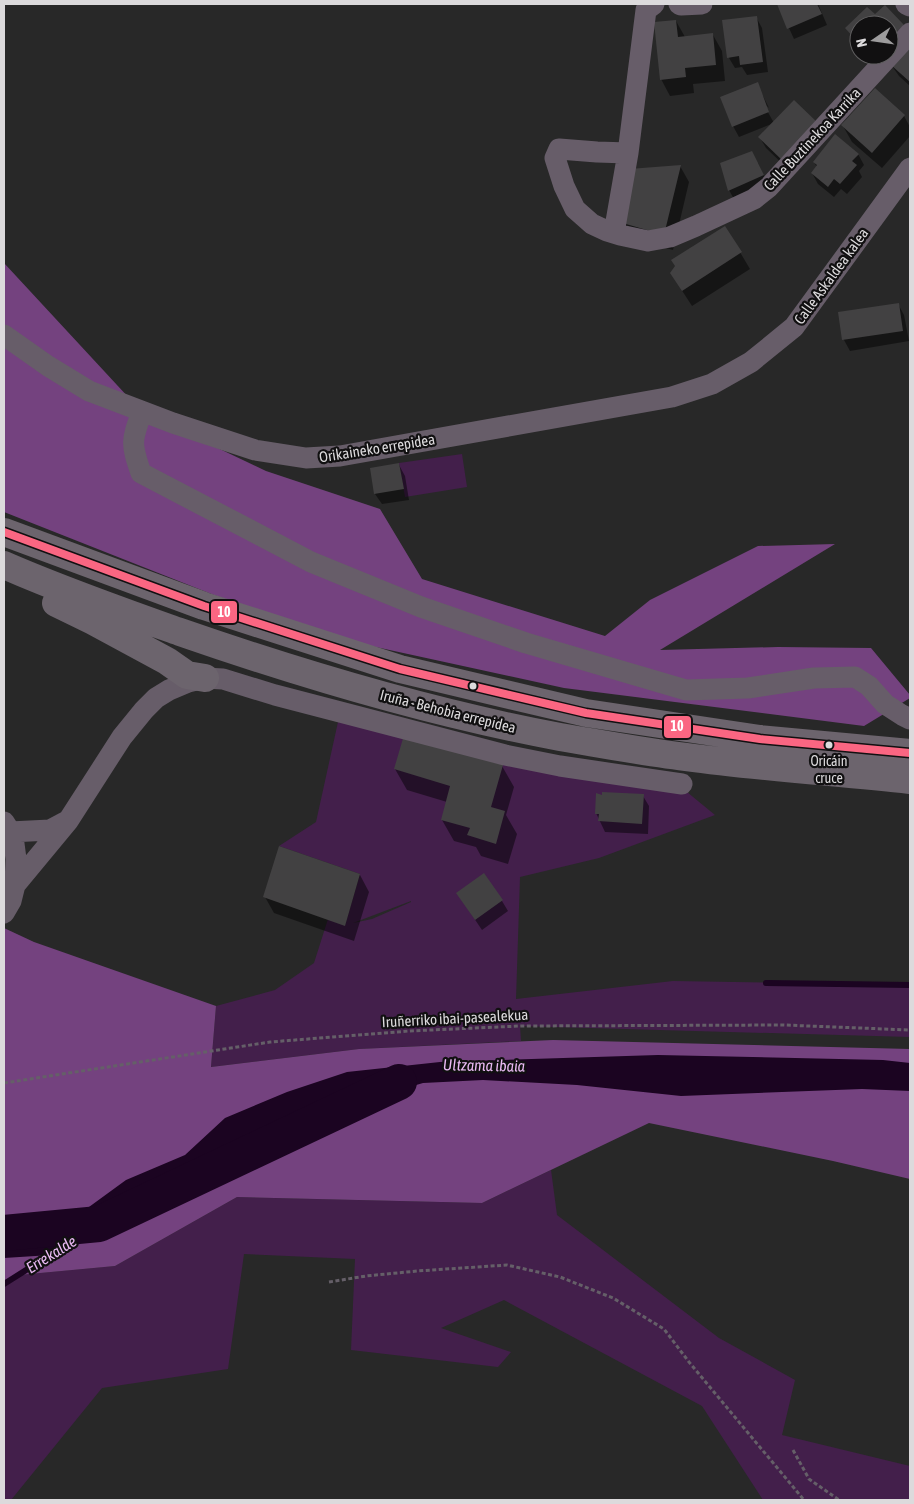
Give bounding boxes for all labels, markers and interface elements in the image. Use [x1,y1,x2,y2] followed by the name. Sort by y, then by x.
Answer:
[849,15,899,65] north arrow
[853,37,870,49] text: N
[760,84,864,194] street label: Calle Buztinekoa Karrika
[790,225,872,327] street label: Calle Askaldea kalea
[318,430,436,466] street label: Orikaineko errepidea
[210,600,238,624] line badge: 10
[217,604,231,620] text: 10
[468,681,478,691] unlabelled marker
[378,686,518,736] street label: Iruña - Behobia errepidea
[663,715,692,739] line badge: 10
[670,718,684,734] text: 10
[824,740,834,750] marker: Oricáin cruce
[810,753,848,786] place label: Oricáin cruce
[381,1006,529,1030] street label: Iruñerriko ibai-pasealekua
[443,1055,526,1075] water label: Ultzama ibaia
[22,1232,80,1276] water label: Errekalde

